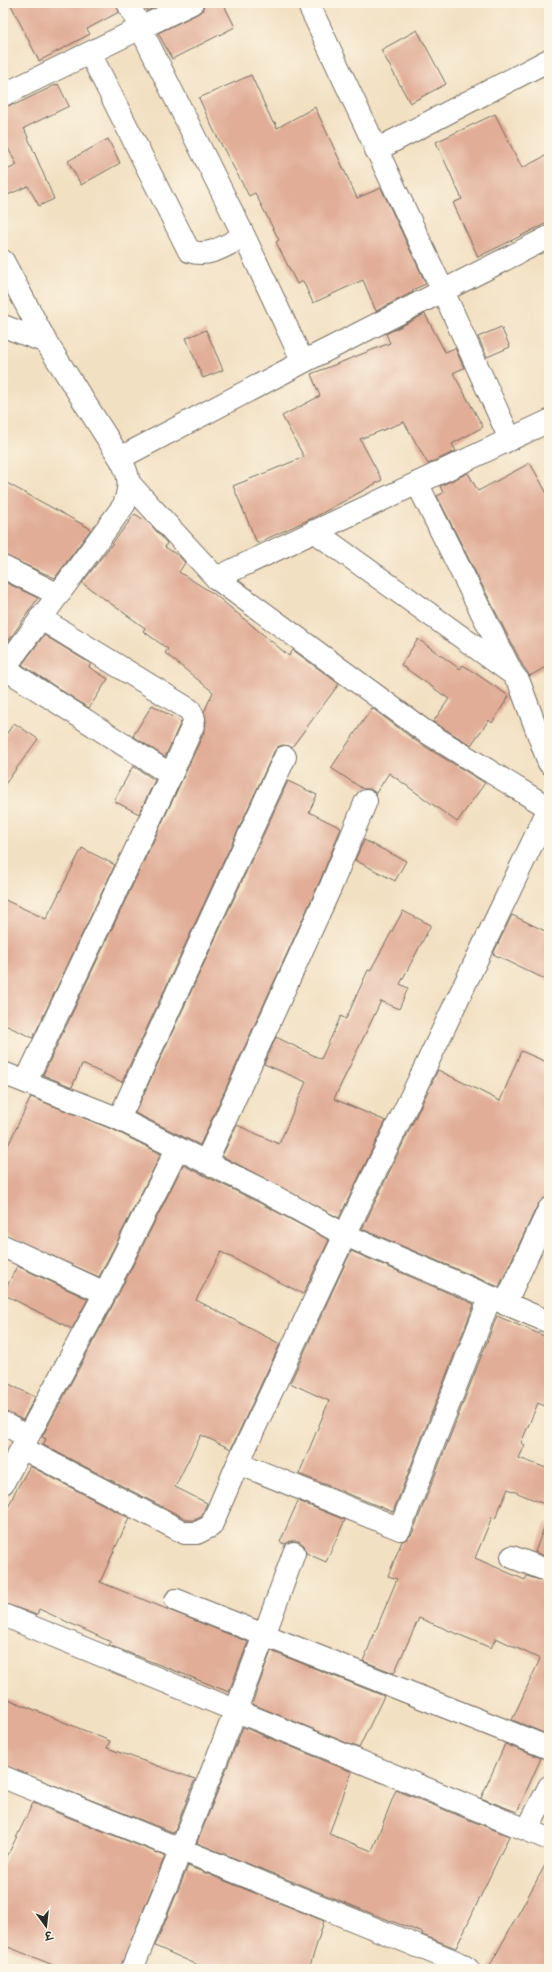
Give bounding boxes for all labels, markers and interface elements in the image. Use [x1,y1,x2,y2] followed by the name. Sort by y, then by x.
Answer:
[26,1906,66,1946] north arrow
[41,1925,55,1946] text: उ

